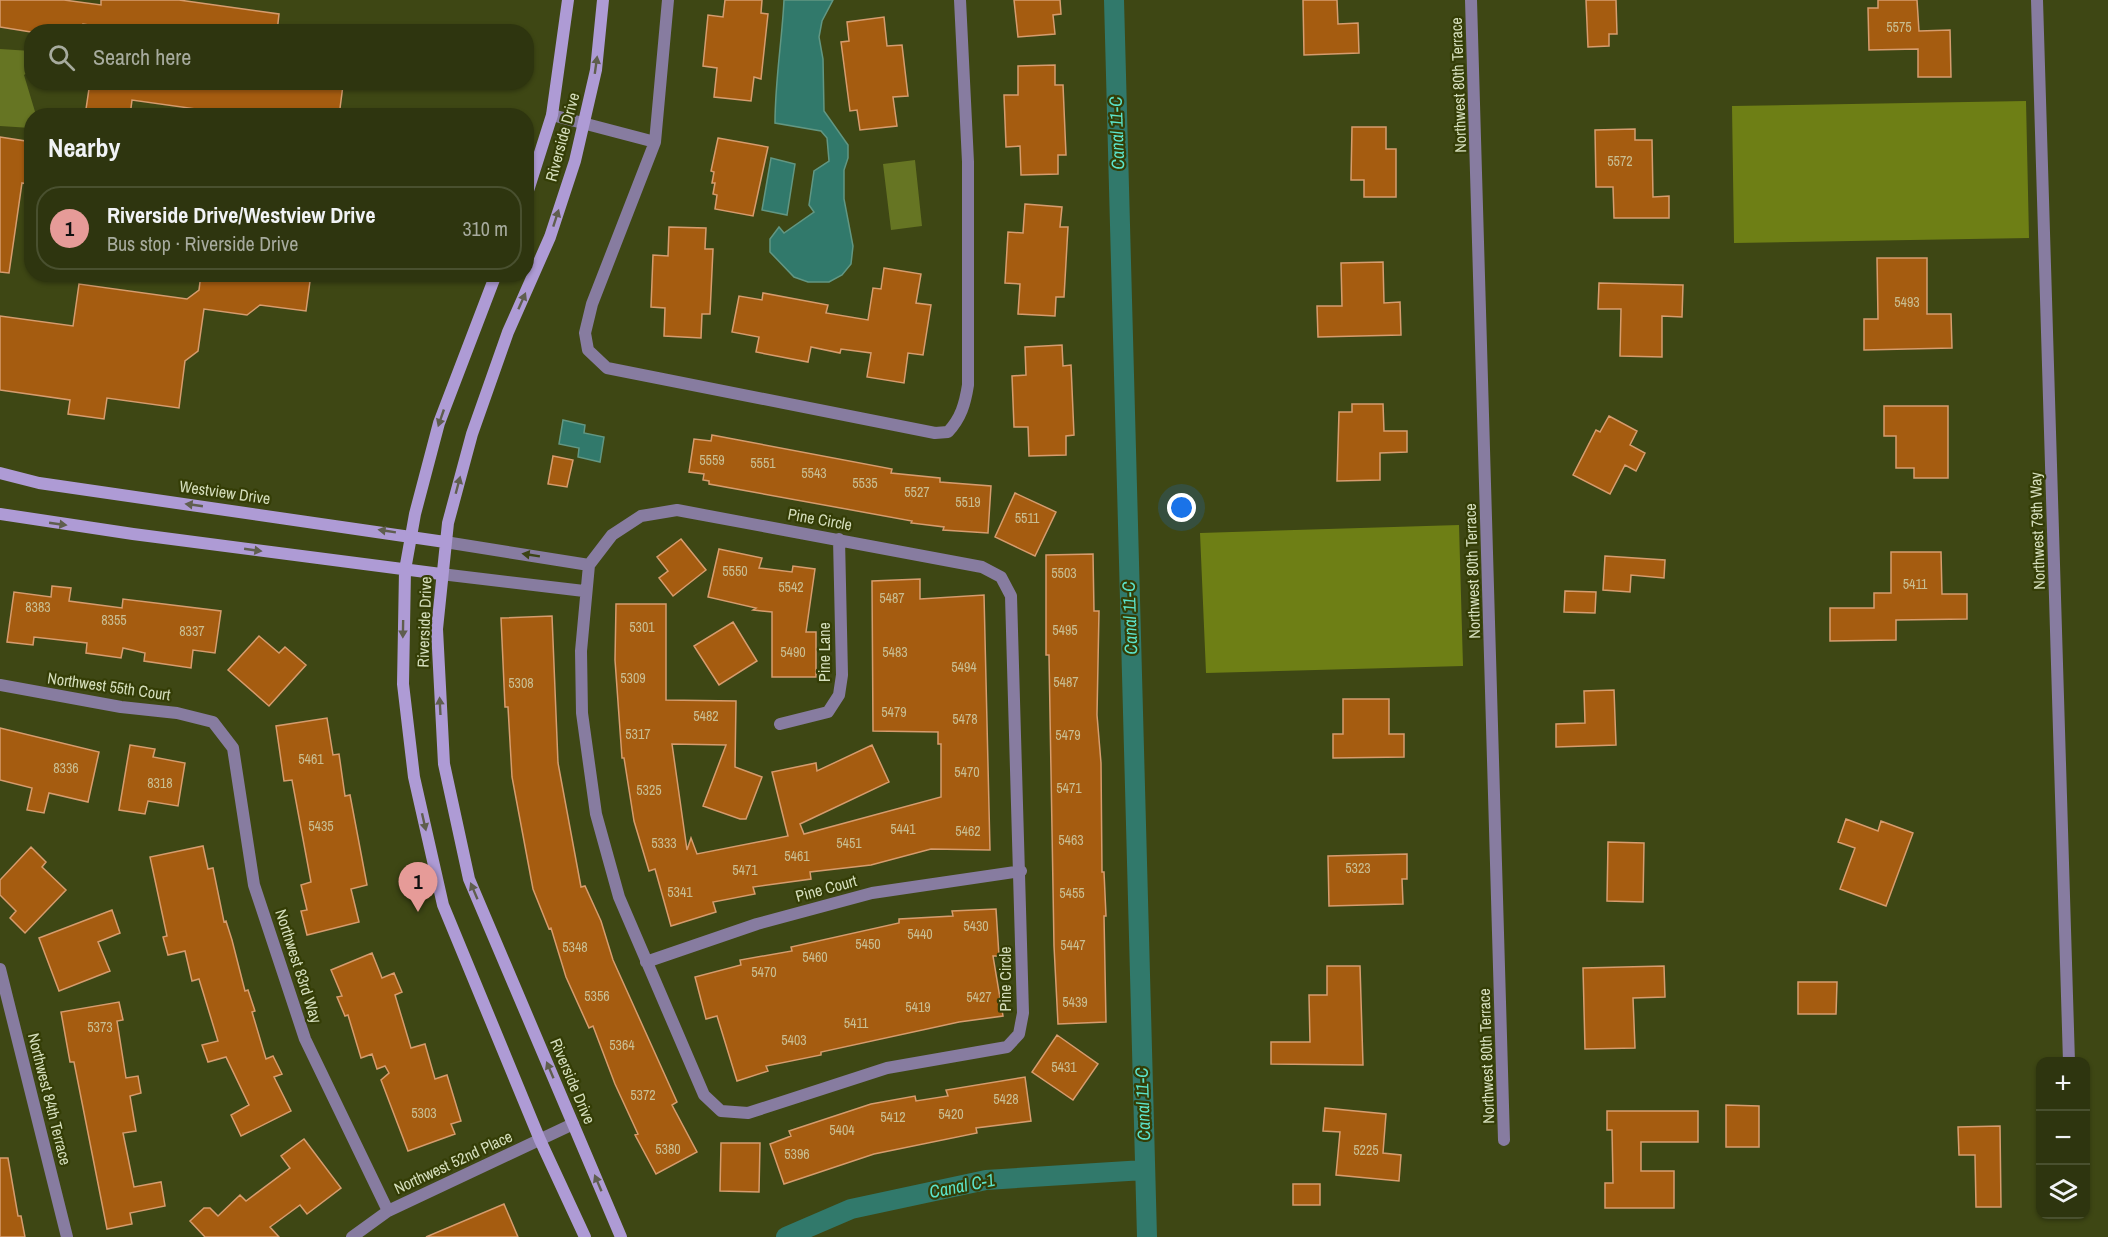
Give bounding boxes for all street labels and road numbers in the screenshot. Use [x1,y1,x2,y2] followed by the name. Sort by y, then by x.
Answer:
[1445,17,1471,153] street label: Northwest 80th Terrace
[540,90,584,184] street label: Riverside Drive
[2024,471,2050,590] street label: Northwest 79th Way
[178,475,272,509] street label: Westview Drive
[786,503,854,535] street label: Pine Circle
[1459,503,1485,639] street label: Northwest 80th Terrace
[411,576,437,668] street label: Riverside Drive
[813,622,835,682] street label: Pine Lane
[46,666,172,706] street label: Northwest 55th Court
[793,869,859,907] street label: Pine Court
[270,906,328,1026] street label: Northwest 83rd Way
[994,947,1016,1011] street label: Pine Circle
[1473,988,1499,1124] street label: Northwest 80th Terrace
[23,1031,77,1167] street label: Northwest 84th Terrace
[545,1035,601,1127] street label: Riverside Drive
[390,1125,516,1199] street label: Northwest 52nd Place

